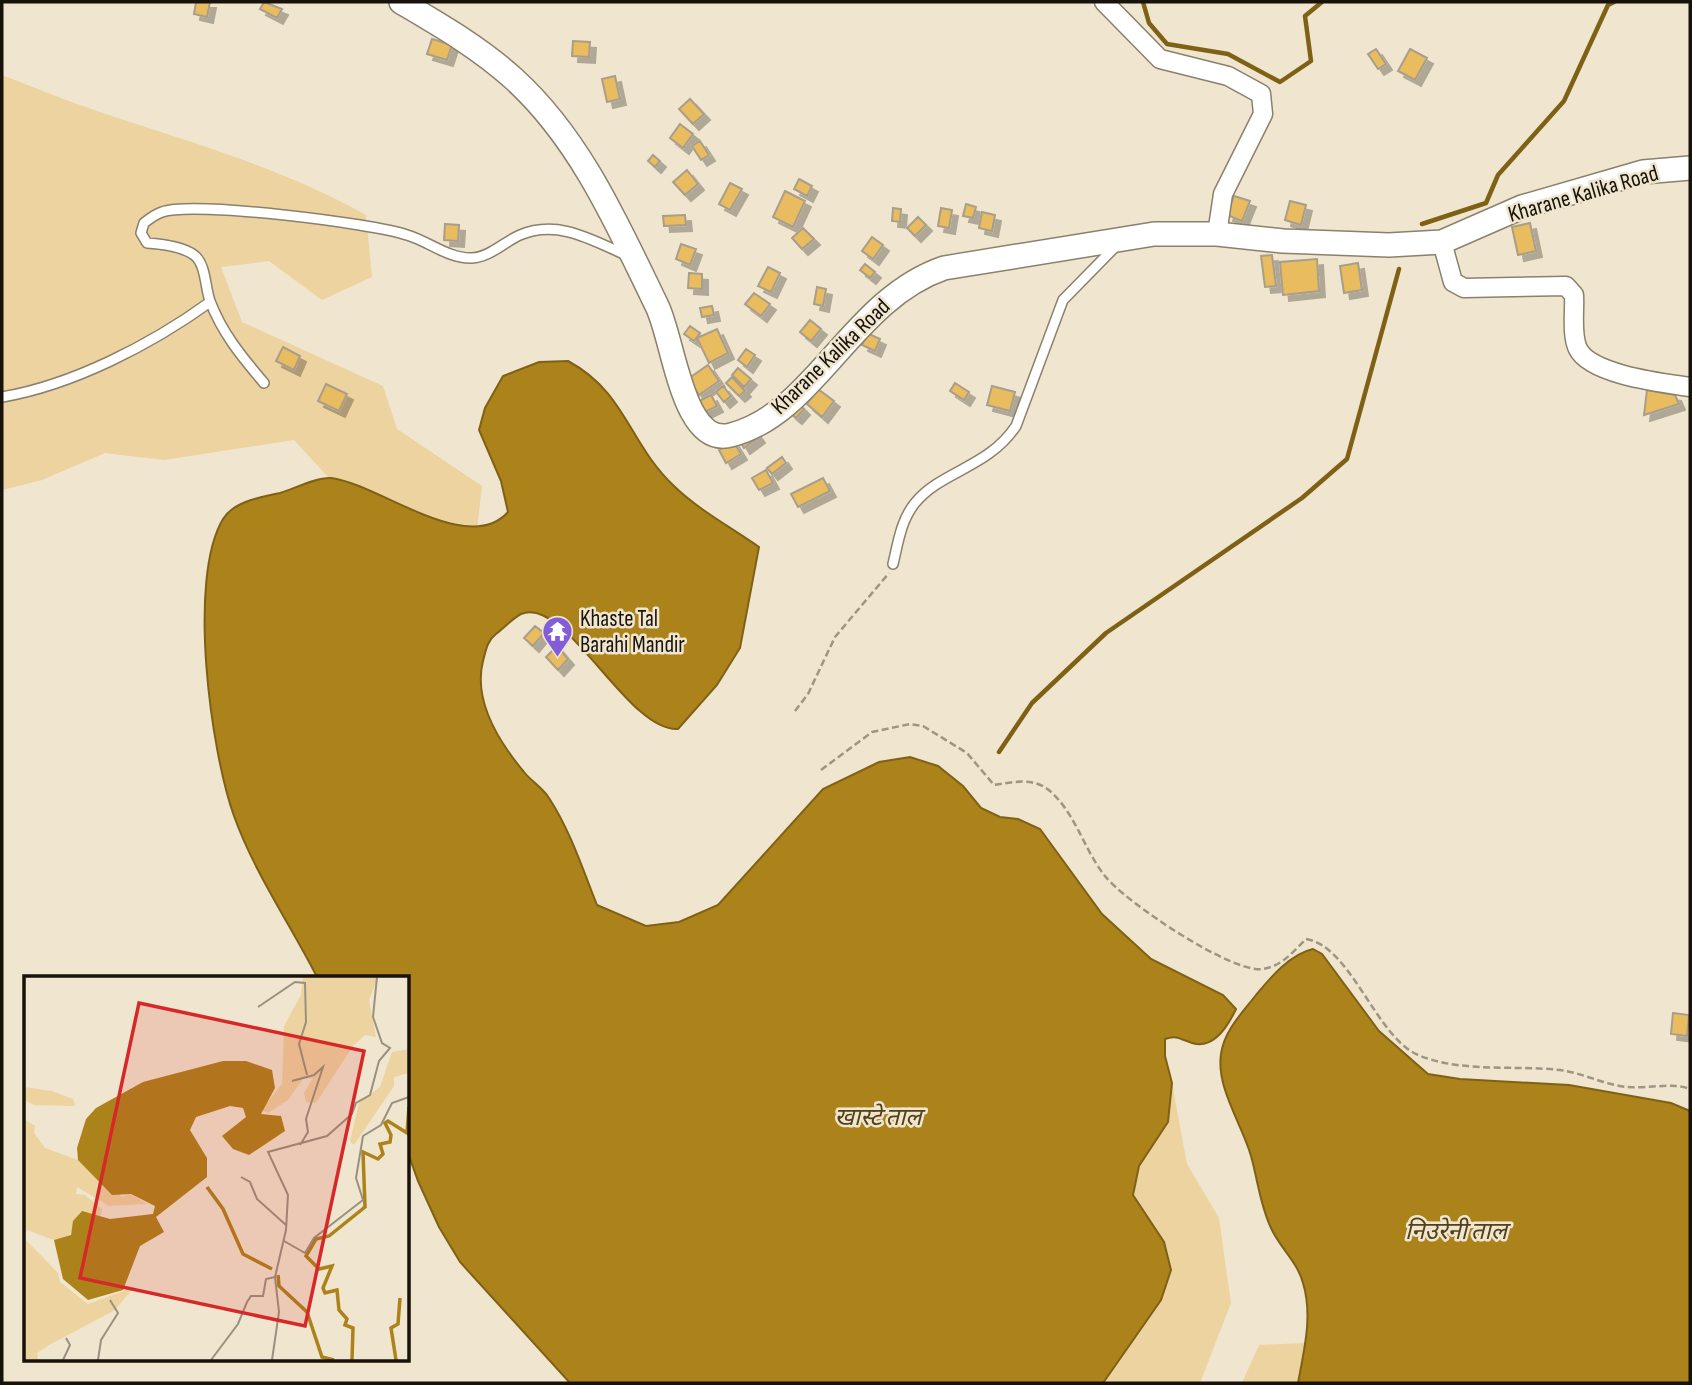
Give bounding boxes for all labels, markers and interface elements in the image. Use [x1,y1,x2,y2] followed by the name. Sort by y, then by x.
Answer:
[1505,159,1662,229] street label: Kharane Kalika Road
[765,293,896,421] street label: Kharane Kalika Road
[580,605,685,659] place label: Khaste Tal Barahi Mandir
[540,614,574,658] temple icon: Khaste Tal Barahi Mandir
[24,976,410,1360] inset map
[834,1103,926,1132] water label: खास्टे ताल
[1405,1217,1512,1246] water label: निउरेनी ताल

